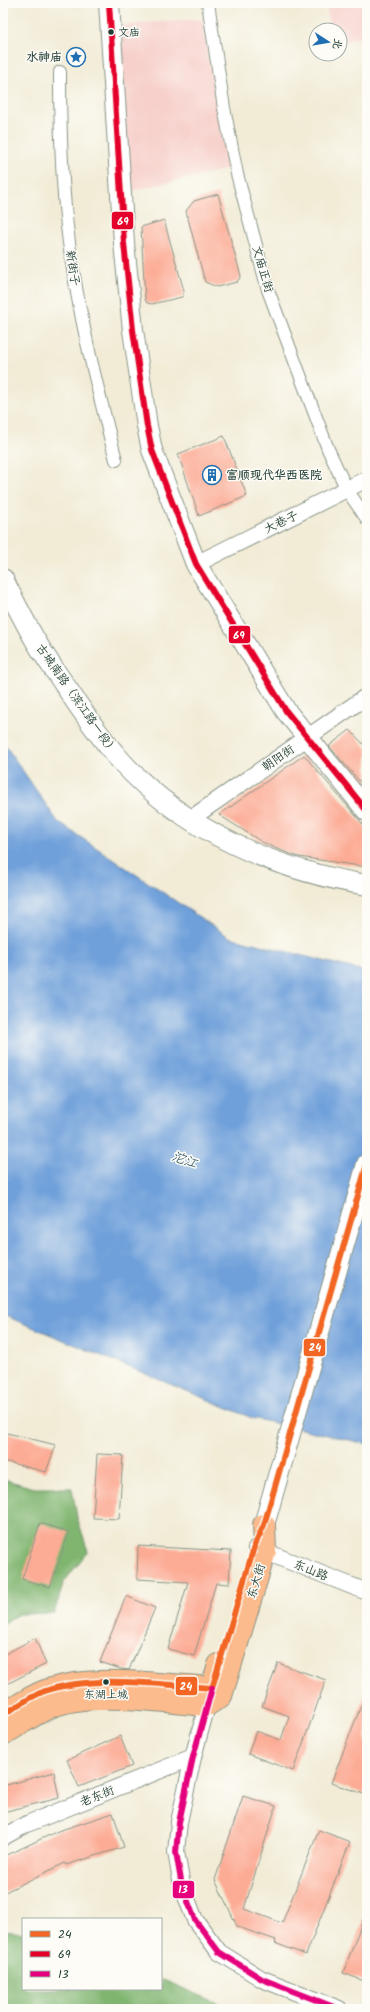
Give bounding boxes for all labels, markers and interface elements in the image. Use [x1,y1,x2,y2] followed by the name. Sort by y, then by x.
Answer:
[308,22,348,62] north arrow
[118,24,140,42] place label: 文庙
[106,27,116,37] marker: 文庙
[327,37,347,51] text: 北
[65,46,87,68] place icon: 水神庙
[26,48,62,67] place label: 水神庙
[111,211,134,230] line badge: 69
[117,213,129,231] text: 69
[247,243,278,295] street label: 文庙正街
[60,249,85,287] street label: 新街子
[201,464,223,486] building icon: 富顺现代华西医院
[226,466,322,485] place label: 富顺现代华西医院
[261,506,302,539] street label: 大巷子
[228,625,251,644] line badge: 69
[233,627,245,645] text: 69
[31,640,122,759] street label: 古城南路（滨江路一段）
[258,740,298,777] street label: 朝阳街
[169,1146,201,1175] water label: 沱江
[303,1338,326,1357] line badge: 24
[309,1339,321,1357] text: 24
[291,1555,331,1586] street label: 东山路
[242,1561,271,1601] street label: 东大街
[175,1676,198,1696] line badge: 24
[101,1677,111,1687] marker: 东湖上城
[180,1678,192,1696] text: 24
[84,1686,128,1704] place label: 东湖上城
[77,1781,117,1812] street label: 老东街
[172,1880,195,1899] line badge: 13
[178,1881,188,1899] text: 13
[22,1918,162,1990] legend
[58,1925,72,1944] text: 24
[58,1945,71,1964] text: 69
[58,1965,69,1984] text: 13

